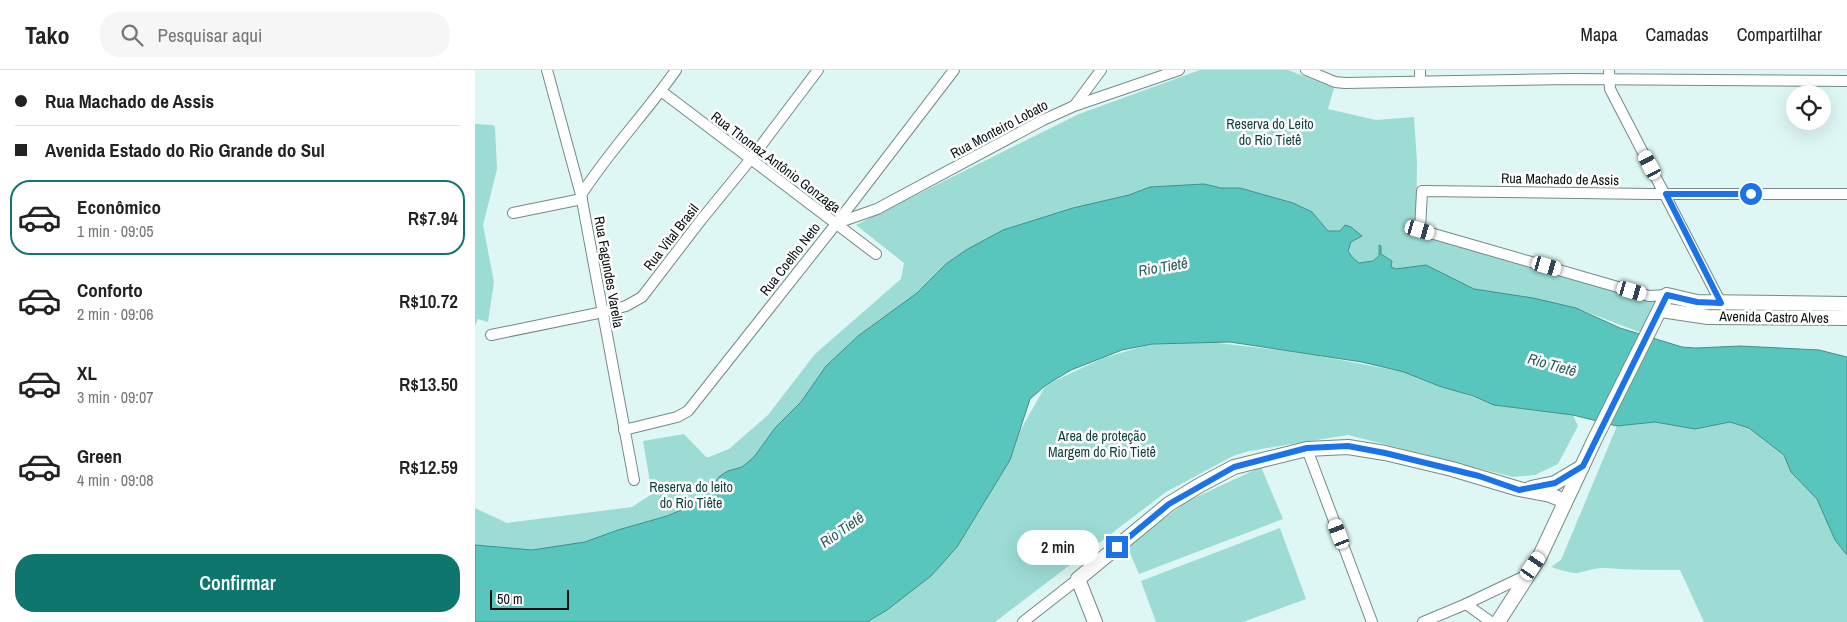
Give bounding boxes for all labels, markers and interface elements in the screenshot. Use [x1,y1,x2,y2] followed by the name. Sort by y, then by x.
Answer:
[100,12,450,57] search box
[25,19,70,51] text: Tako
[118,21,146,49] icon: search
[158,22,262,48] text: Pesquisar aqui
[1581,22,1618,47] text: Mapa
[1646,22,1709,47] text: Camadas
[1737,22,1822,47] text: Compartilhar
[1786,85,1831,130] map controls
[1786,85,1831,130] button: locate
[45,88,214,114] text: Rua Machado de Assis
[947,96,1051,162] street label: Rua Monteiro Lobato
[708,107,845,217] street label: Rua Thomaz Antônio Gonzaga
[1226,115,1314,149] park label: Reserva do Leito do Rio Tietê
[45,137,325,163] text: Avenida Estado do Rio Grande do Sul
[1636,148,1663,182] car
[1501,169,1619,189] street label: Rua Machado de Assis
[1740,183,1762,205] route start
[77,194,161,220] text: Econômico
[17,195,62,240] icon: car
[639,200,703,274] street label: Rua Vital Brasil
[408,205,458,231] text: R$7.94
[590,215,628,330] street label: Rua Fagundes Varella
[756,219,824,299] street label: Rua Coelho Neto
[1403,219,1436,241] car
[77,220,154,242] text: 1 min · 09:05
[1137,252,1189,281] water label: Rio Tietê
[1530,255,1563,277] car
[77,277,143,303] text: Conforto
[17,278,62,323] icon: car
[1615,280,1648,302] car
[399,288,458,314] text: R$10.72
[77,303,154,325] text: 2 min · 09:06
[1718,307,1829,327] street label: Avenida Castro Alves
[1525,348,1579,382] water label: Rio Tietê
[77,360,97,386] text: XL
[17,361,62,406] icon: car
[399,371,458,397] text: R$13.50
[77,386,154,408] text: 3 min · 09:07
[1048,427,1156,461] park label: Area de proteção Margem do Rio Tietê
[77,443,122,469] text: Green
[17,444,62,489] icon: car
[399,454,458,480] text: R$12.59
[77,469,154,491] text: 4 min · 09:08
[649,478,733,512] park label: Reserva do leito do Rio Tiête
[815,507,868,552] water label: Rio Tietê
[1326,517,1351,551] car
[1017,530,1099,564] callout: 2 min
[1041,536,1075,558] text: 2 min
[1106,536,1128,558] route end
[1518,549,1547,583] car
[15,554,460,612] button: Confirmar
[490,587,569,610] scale bar
[497,590,523,608] text: 50 m

